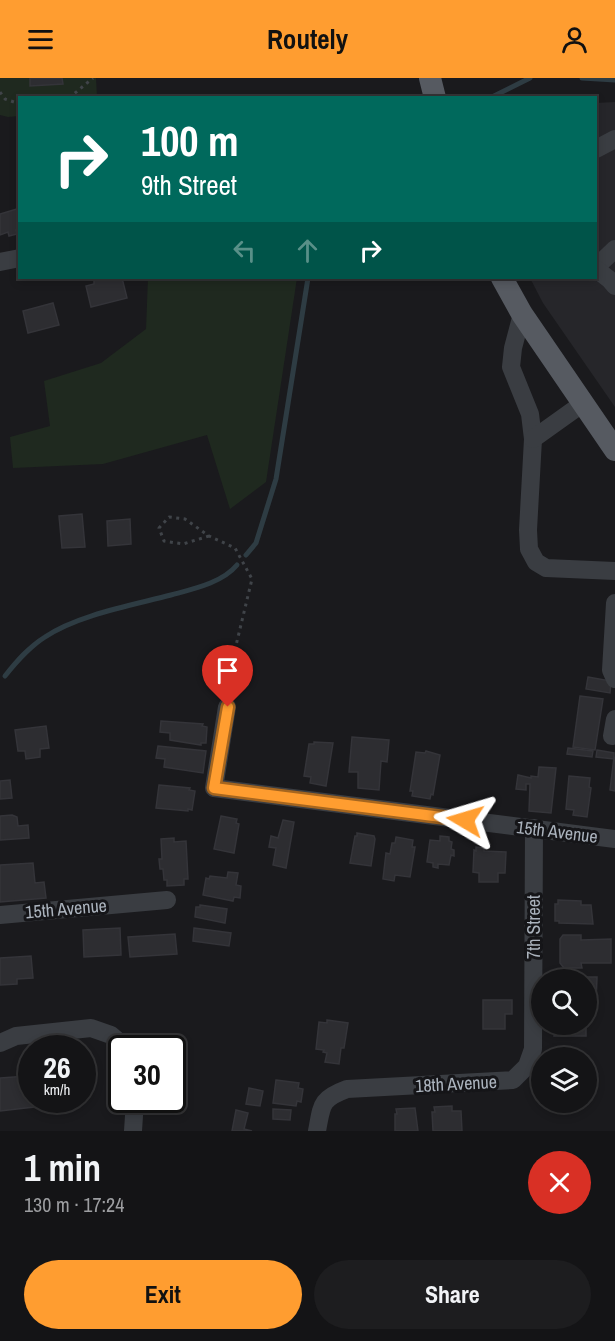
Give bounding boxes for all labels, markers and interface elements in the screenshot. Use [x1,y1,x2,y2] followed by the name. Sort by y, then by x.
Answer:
[267,21,348,57] text: Routely
[24,23,57,56] icon: menu
[558,23,591,56] icon: person
[141,113,239,169] text: 100 m
[42,120,120,198] icon: right
[141,167,237,203] text: 9th Street
[228,234,261,267] icon: left
[291,234,324,267] icon: ahead
[354,234,387,267] icon: right
[202,645,253,707] pin
[211,654,244,687] icon: arrive
[433,788,497,852] position arrow
[515,814,599,849] street label: 15th Avenue
[24,892,108,925] street label: 15th Avenue
[521,895,546,959] street label: 7th Street
[531,969,597,1113] map controls
[531,969,597,1035] button: search
[108,1035,186,1113] speed limit sign: 30
[43,1047,71,1087] text: 26
[531,1047,597,1113] button: layers
[414,1069,497,1098] street label: 18th Avenue
[44,1079,70,1100] text: km/h
[24,1144,101,1192] text: 1 min
[528,1151,591,1214] button: close
[24,1191,124,1218] text: 130 m · 17:24
[24,1260,302,1329] button: Exit
[314,1260,591,1329] button: Share

